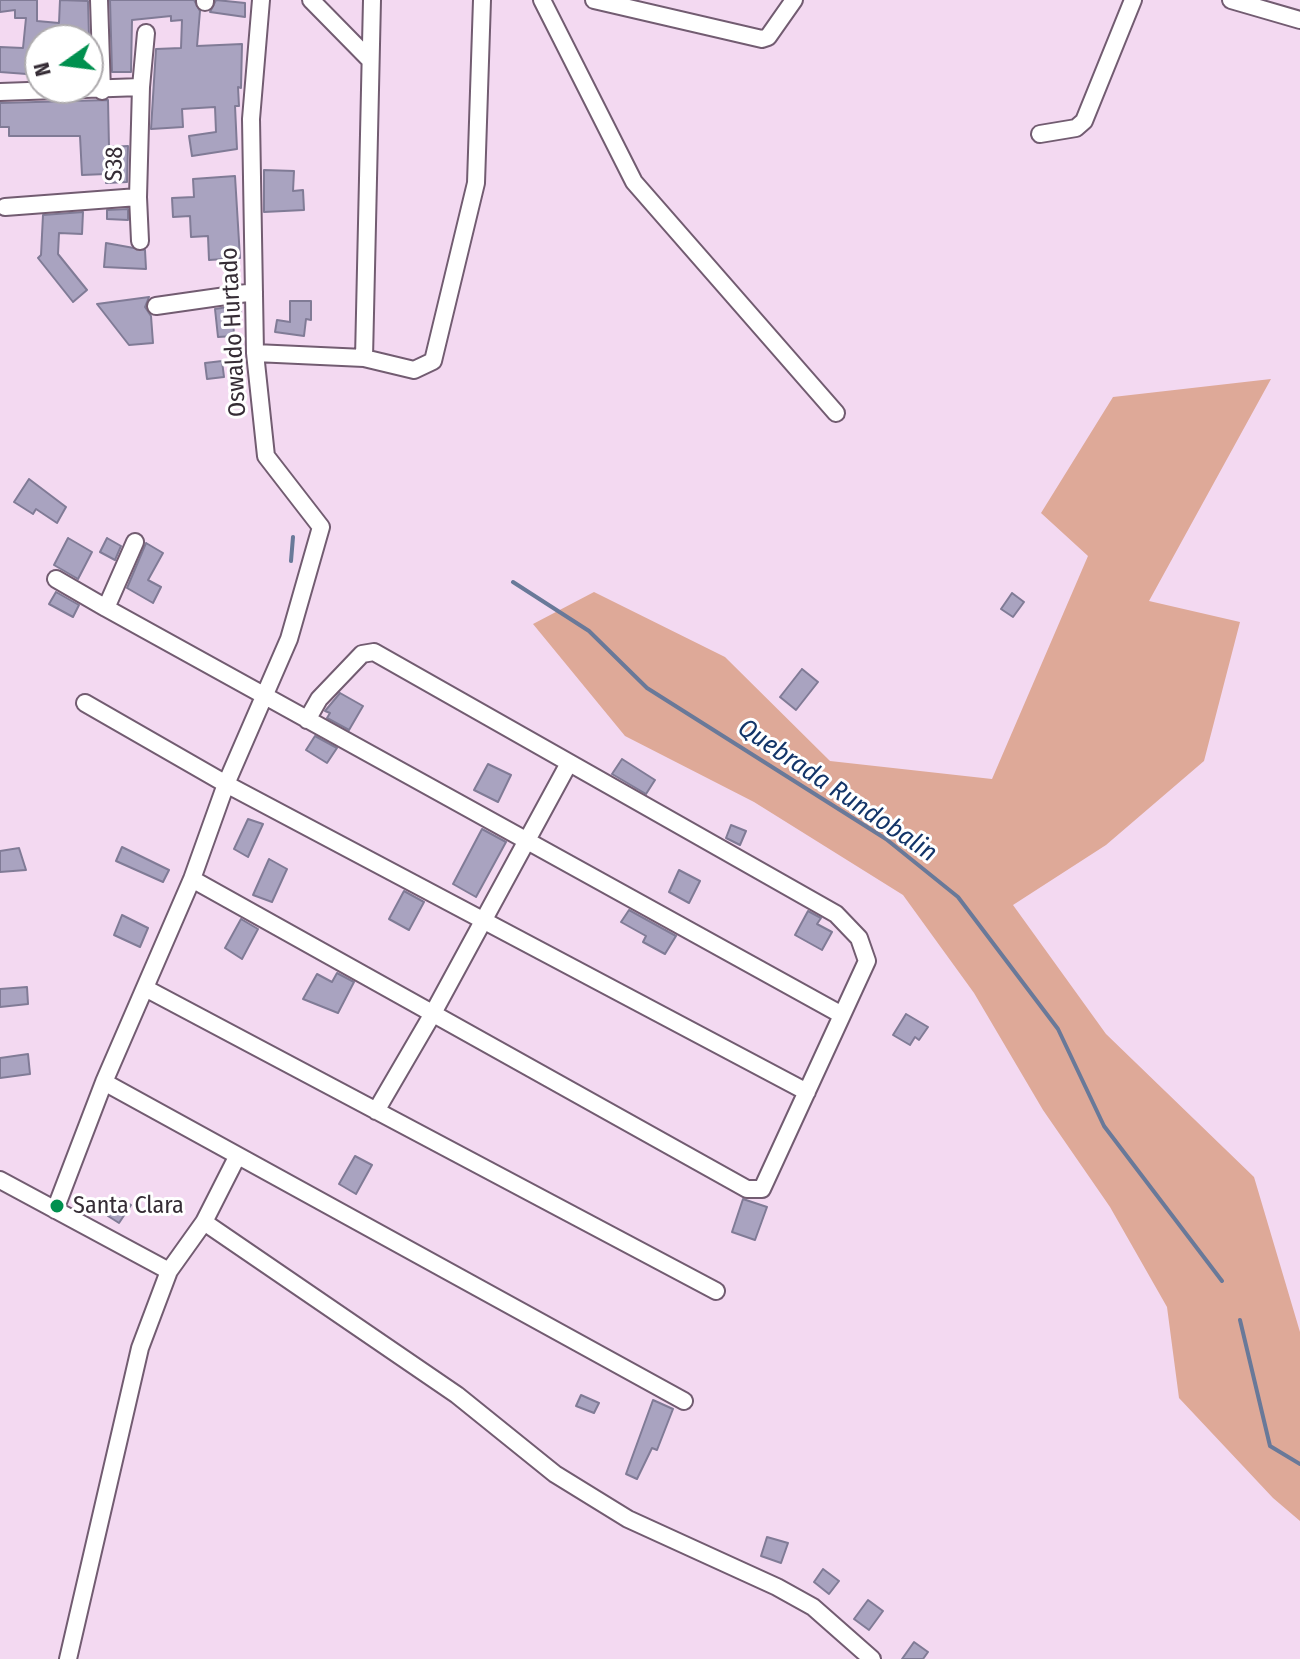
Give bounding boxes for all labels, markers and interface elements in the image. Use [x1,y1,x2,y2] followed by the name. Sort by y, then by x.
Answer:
[24,24,104,104] north arrow
[27,60,57,79] text: N
[100,146,130,182] street label: S38
[215,246,253,418] street label: Oswaldo Hurtado
[731,713,943,869] water label: Quebrada Rundobalin
[73,1192,184,1220] place label: Santa Clara
[48,1197,66,1215] marker: Santa Clara

